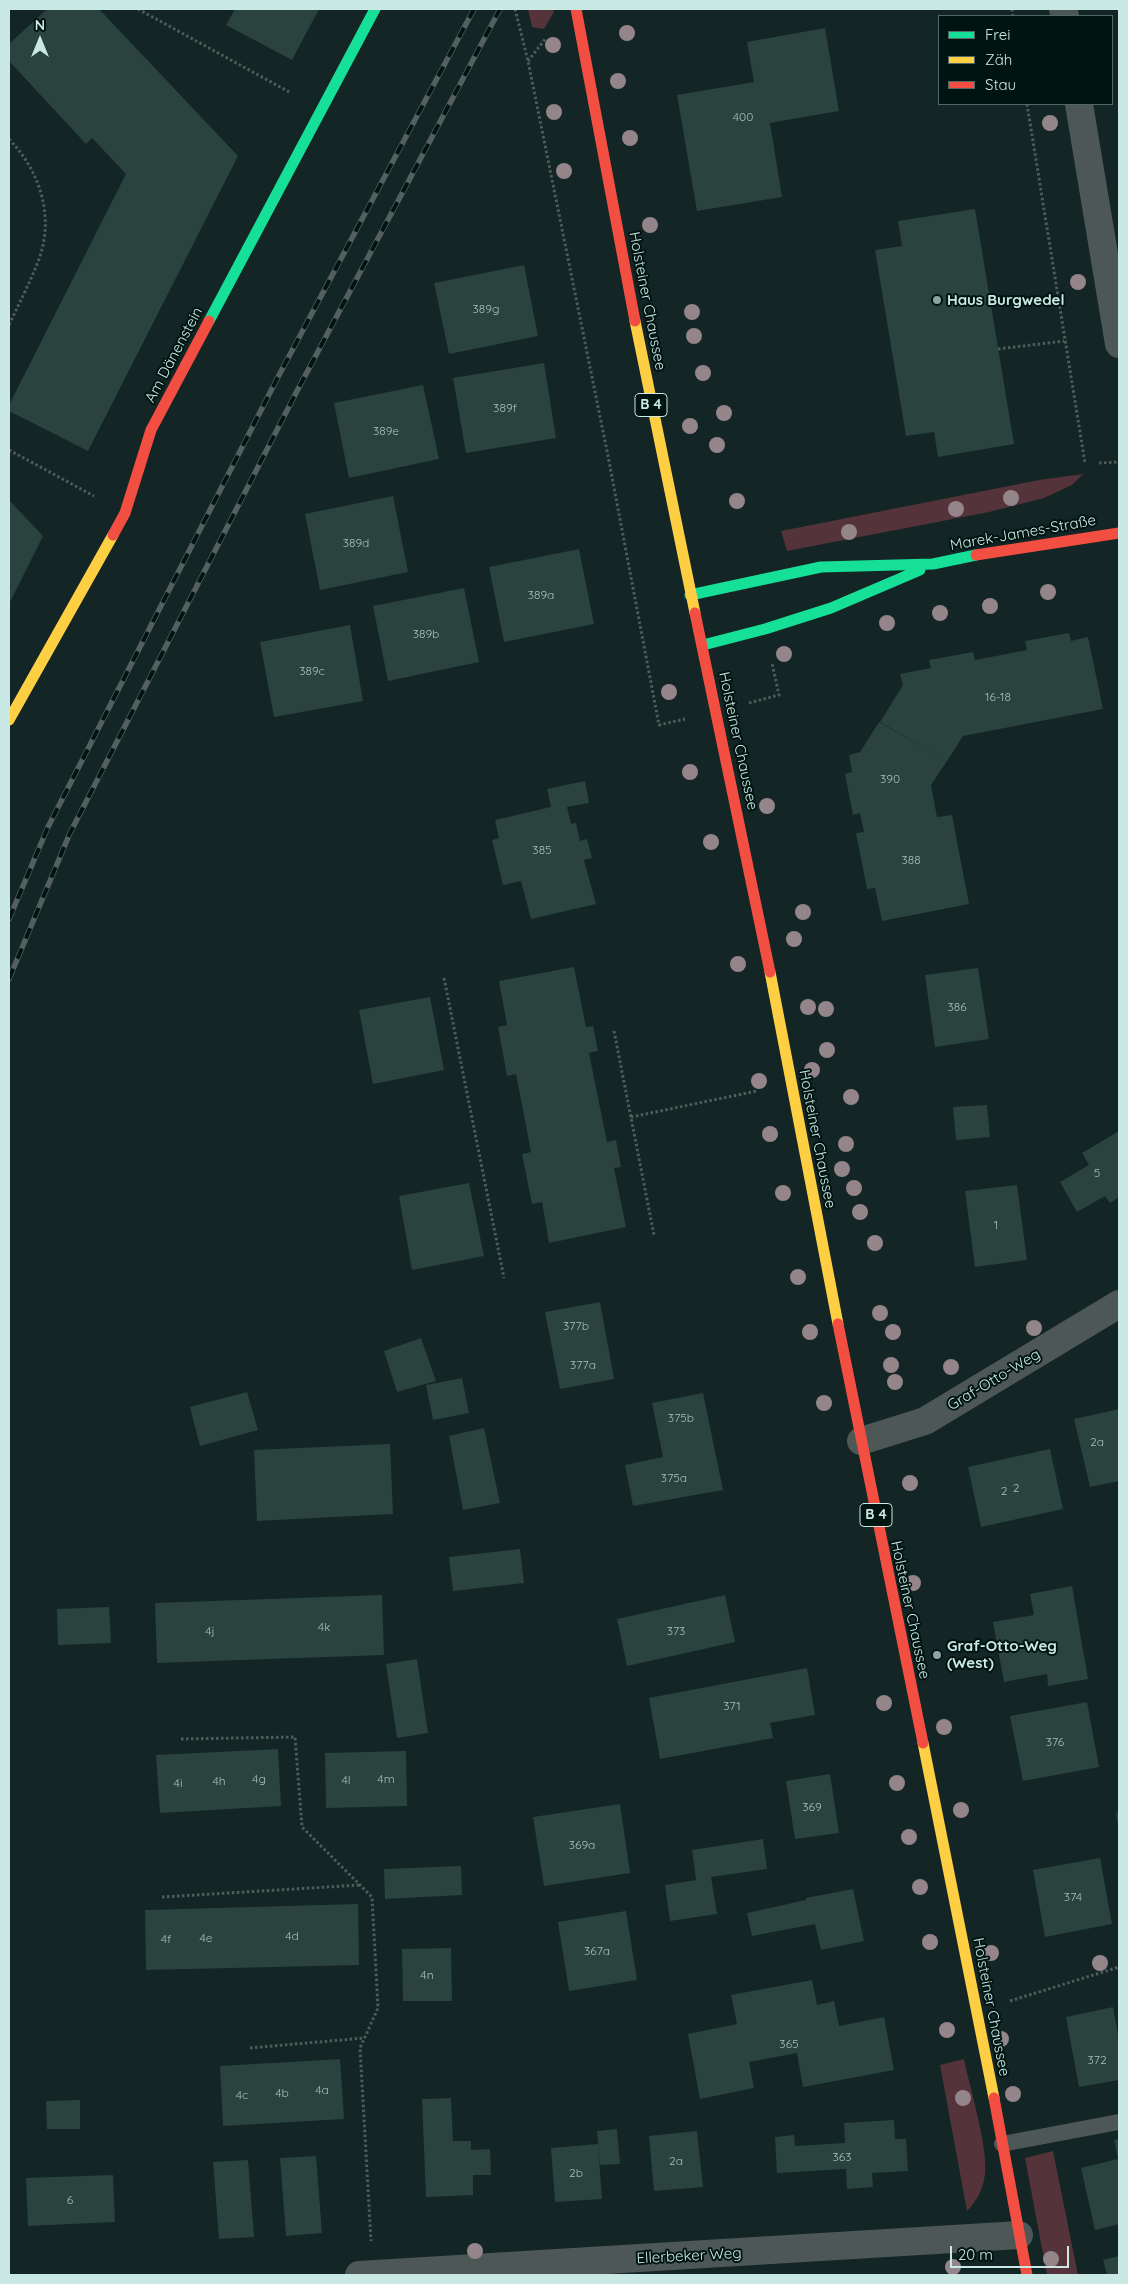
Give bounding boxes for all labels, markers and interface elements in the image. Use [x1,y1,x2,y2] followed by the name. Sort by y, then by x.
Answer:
[15,15,65,65] north arrow
[938,15,1113,105] legend
[35,16,45,34] text: N
[985,25,1011,44] text: Frei
[985,50,1012,69] text: Zäh
[985,75,1016,94] text: Stau
[733,110,753,124] house number: 400
[625,230,669,372] street label: Holsteiner Chaussee
[947,291,1064,309] place label: Haus Burgwedel
[931,294,943,306] marker: Haus Burgwedel
[473,302,499,316] house number: 389g
[141,304,207,406] street label: Am Dänenstein
[635,394,667,416] road number: B 4
[493,401,517,415] house number: 389f
[373,424,399,438] house number: 389e
[949,511,1097,555] street label: Marek-James-Straße
[343,536,369,550] house number: 389d
[528,588,554,602] house number: 389a
[413,627,439,641] house number: 389b
[299,664,325,678] house number: 389c
[715,670,761,812] street label: Holsteiner Chaussee
[985,690,1011,704] house number: 16-18
[880,772,900,786] house number: 390
[532,843,552,857] house number: 385
[901,853,921,867] house number: 388
[947,1000,967,1014] house number: 386
[795,1068,839,1210] street label: Holsteiner Chaussee
[1094,1166,1100,1180] house number: 5
[994,1218,998,1232] house number: 1
[563,1319,589,1333] house number: 377b
[944,1345,1044,1415] street label: Graf-Otto-Weg
[570,1358,596,1372] house number: 377a
[668,1411,694,1425] house number: 375b
[1090,1435,1104,1449] house number: 2a
[661,1471,687,1485] house number: 375a
[1013,1481,1019,1495] house number: 2
[1001,1484,1007,1498] house number: 2
[860,1504,892,1526] road number: B 4
[887,1539,933,1681] street label: Holsteiner Chaussee
[318,1620,330,1634] house number: 4k
[205,1624,215,1638] house number: 4j
[667,1624,685,1638] house number: 373
[947,1637,1057,1672] place label: Graf-Otto-Weg (West)
[931,1649,943,1661] marker: Graf-Otto-Weg (West)
[723,1699,741,1713] house number: 371
[1046,1735,1064,1749] house number: 376
[252,1772,266,1786] house number: 4g
[377,1772,395,1786] house number: 4m
[341,1773,351,1787] house number: 4l
[212,1774,226,1788] house number: 4h
[174,1776,182,1790] house number: 4i
[802,1800,822,1814] house number: 369
[569,1838,595,1852] house number: 369a
[1064,1890,1082,1904] house number: 374
[285,1929,299,1943] house number: 4d
[199,1931,213,1945] house number: 4e
[161,1932,171,1946] house number: 4f
[969,1936,1013,2078] street label: Holsteiner Chaussee
[584,1944,610,1958] house number: 367a
[420,1968,434,1982] house number: 4n
[779,2037,799,2051] house number: 365
[1087,2053,1107,2067] house number: 372
[315,2083,329,2097] house number: 4a
[275,2086,289,2100] house number: 4b
[236,2088,248,2102] house number: 4c
[832,2150,852,2164] house number: 363
[669,2154,683,2168] house number: 2a
[569,2166,583,2180] house number: 2b
[67,2193,73,2207] house number: 6
[953,2236,1072,2268] scale bar
[636,2244,742,2268] street label: Ellerbeker Weg
[958,2245,993,2264] text: 20 m

